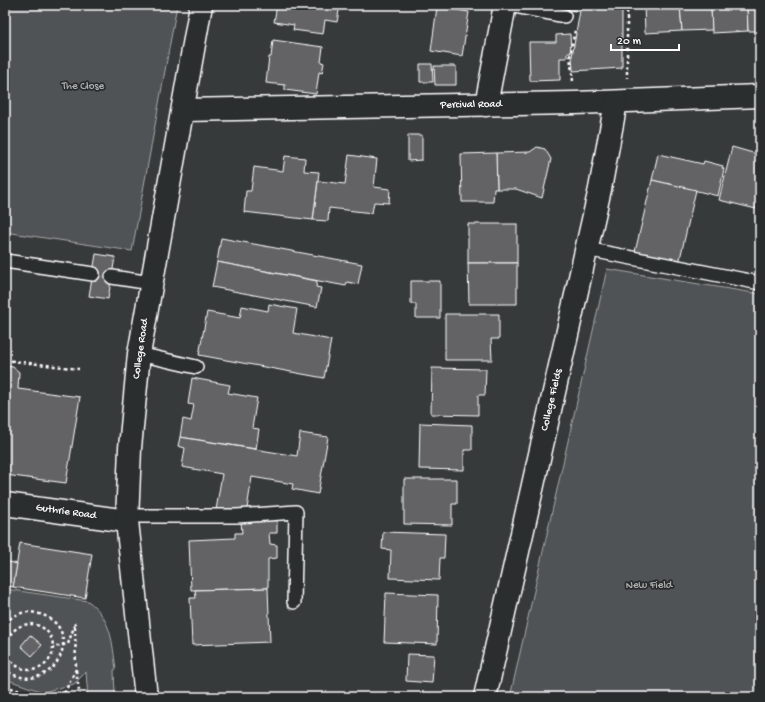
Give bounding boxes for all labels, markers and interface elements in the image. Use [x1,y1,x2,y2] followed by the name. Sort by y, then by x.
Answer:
[611,26,679,52] scale bar
[617,35,642,49] text: 20 m
[61,81,104,93] park label: The Close
[439,98,504,112] street label: Percival Road
[131,317,151,380] street label: College Road
[539,367,565,432] street label: College Fields
[35,502,99,522] street label: Guthrie Road
[626,580,674,592] park label: New Field

